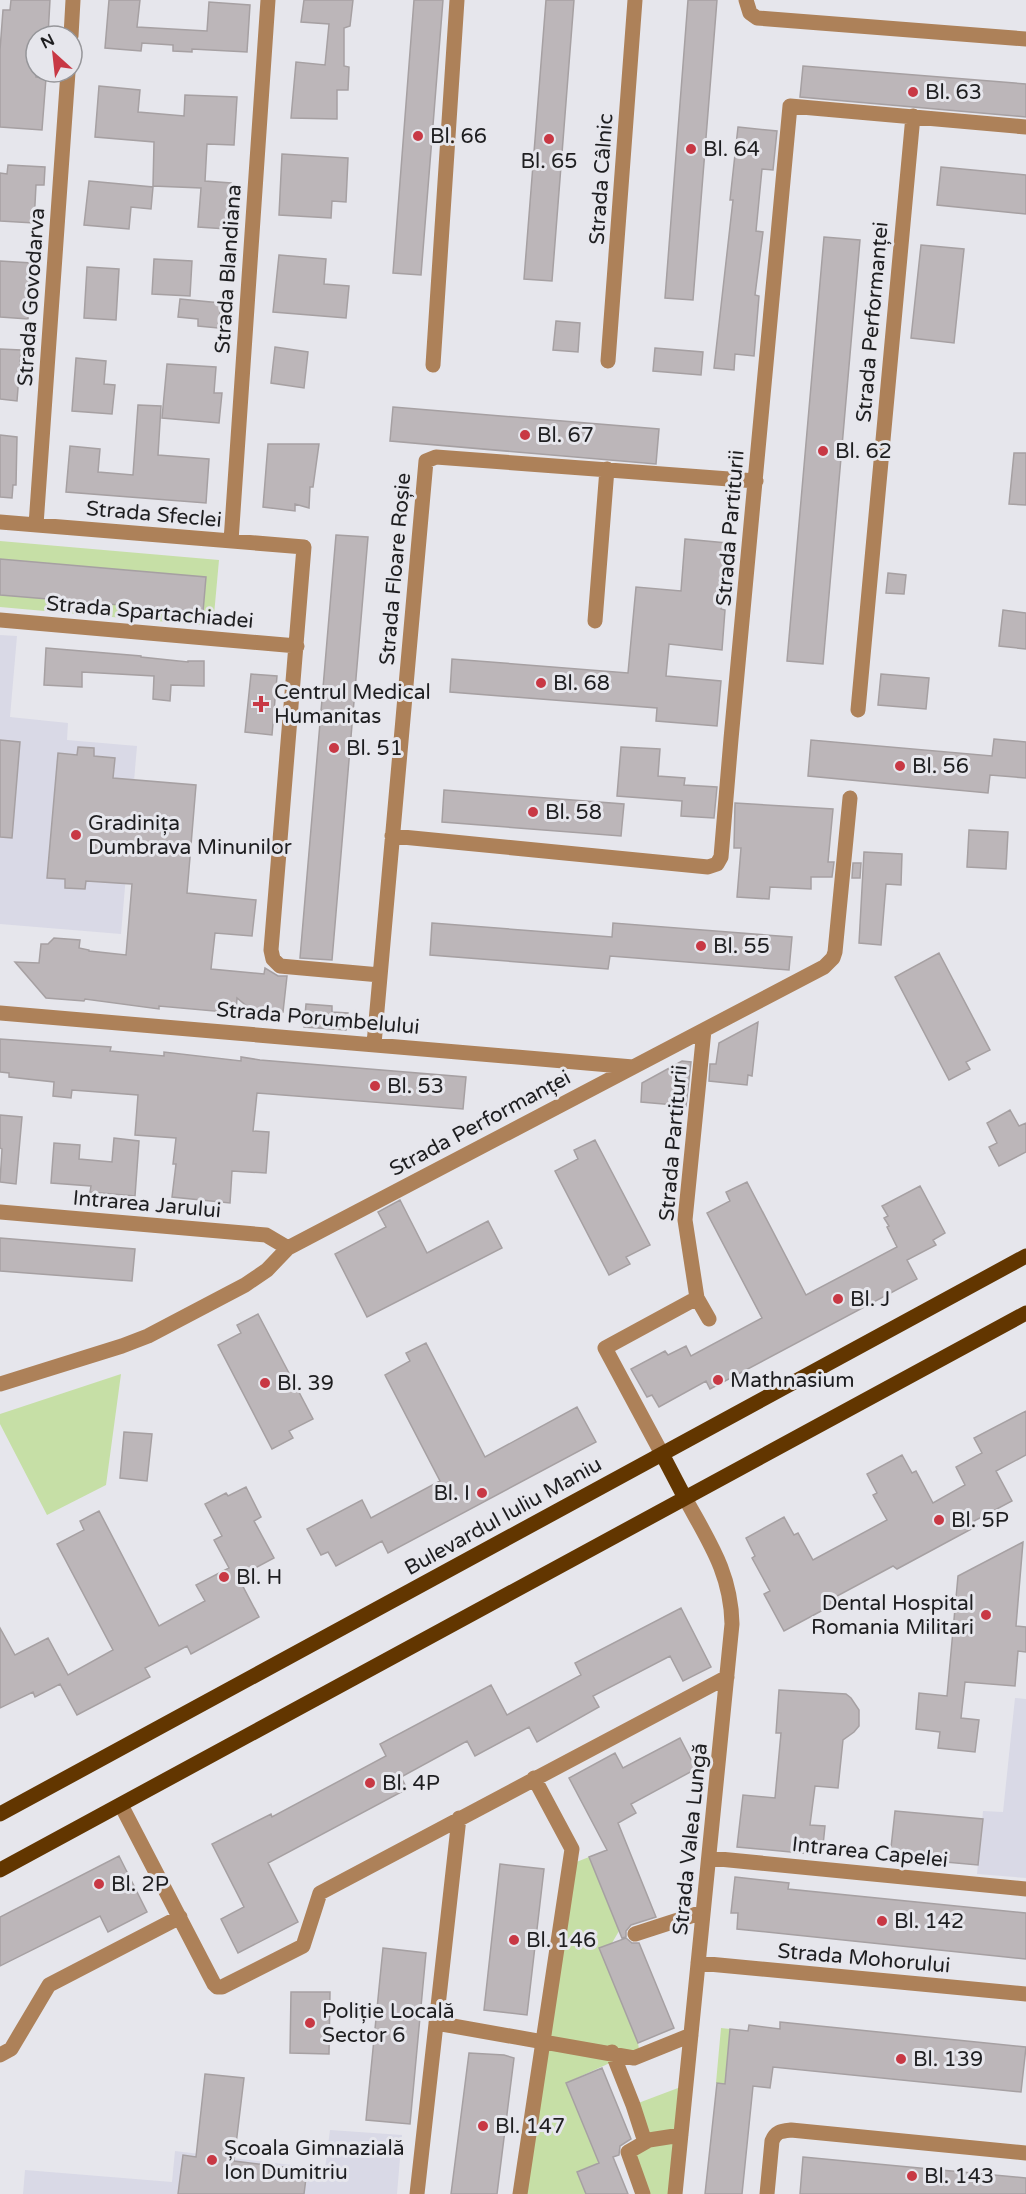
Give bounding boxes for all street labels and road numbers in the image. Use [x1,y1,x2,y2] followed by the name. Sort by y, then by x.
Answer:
[584,112,619,246] street label: Strada Câlnic
[210,183,247,355] street label: Strada Blandiana
[13,207,50,387] street label: Strada Govodarva
[851,221,894,423] street label: Strada Performanței
[711,449,750,607] street label: Strada Partiturii
[375,472,416,666] street label: Strada Floare Roșie
[85,496,223,533] street label: Strada Sfeclei
[45,591,255,634] street label: Strada Spartachiadei
[215,997,421,1040] street label: Strada Porumbelului
[654,1064,693,1222] street label: Strada Partiturii
[385,1065,575,1182] street label: Strada Performanței
[72,1186,222,1223] street label: Intrarea Jarului
[400,1452,606,1581] street label: Bulevardul Iuliu Maniu
[668,1742,713,1936] street label: Strada Valea Lungă
[791,1832,949,1873] street label: Intrarea Capelei
[777,1938,951,1979] street label: Strada Mohorului

